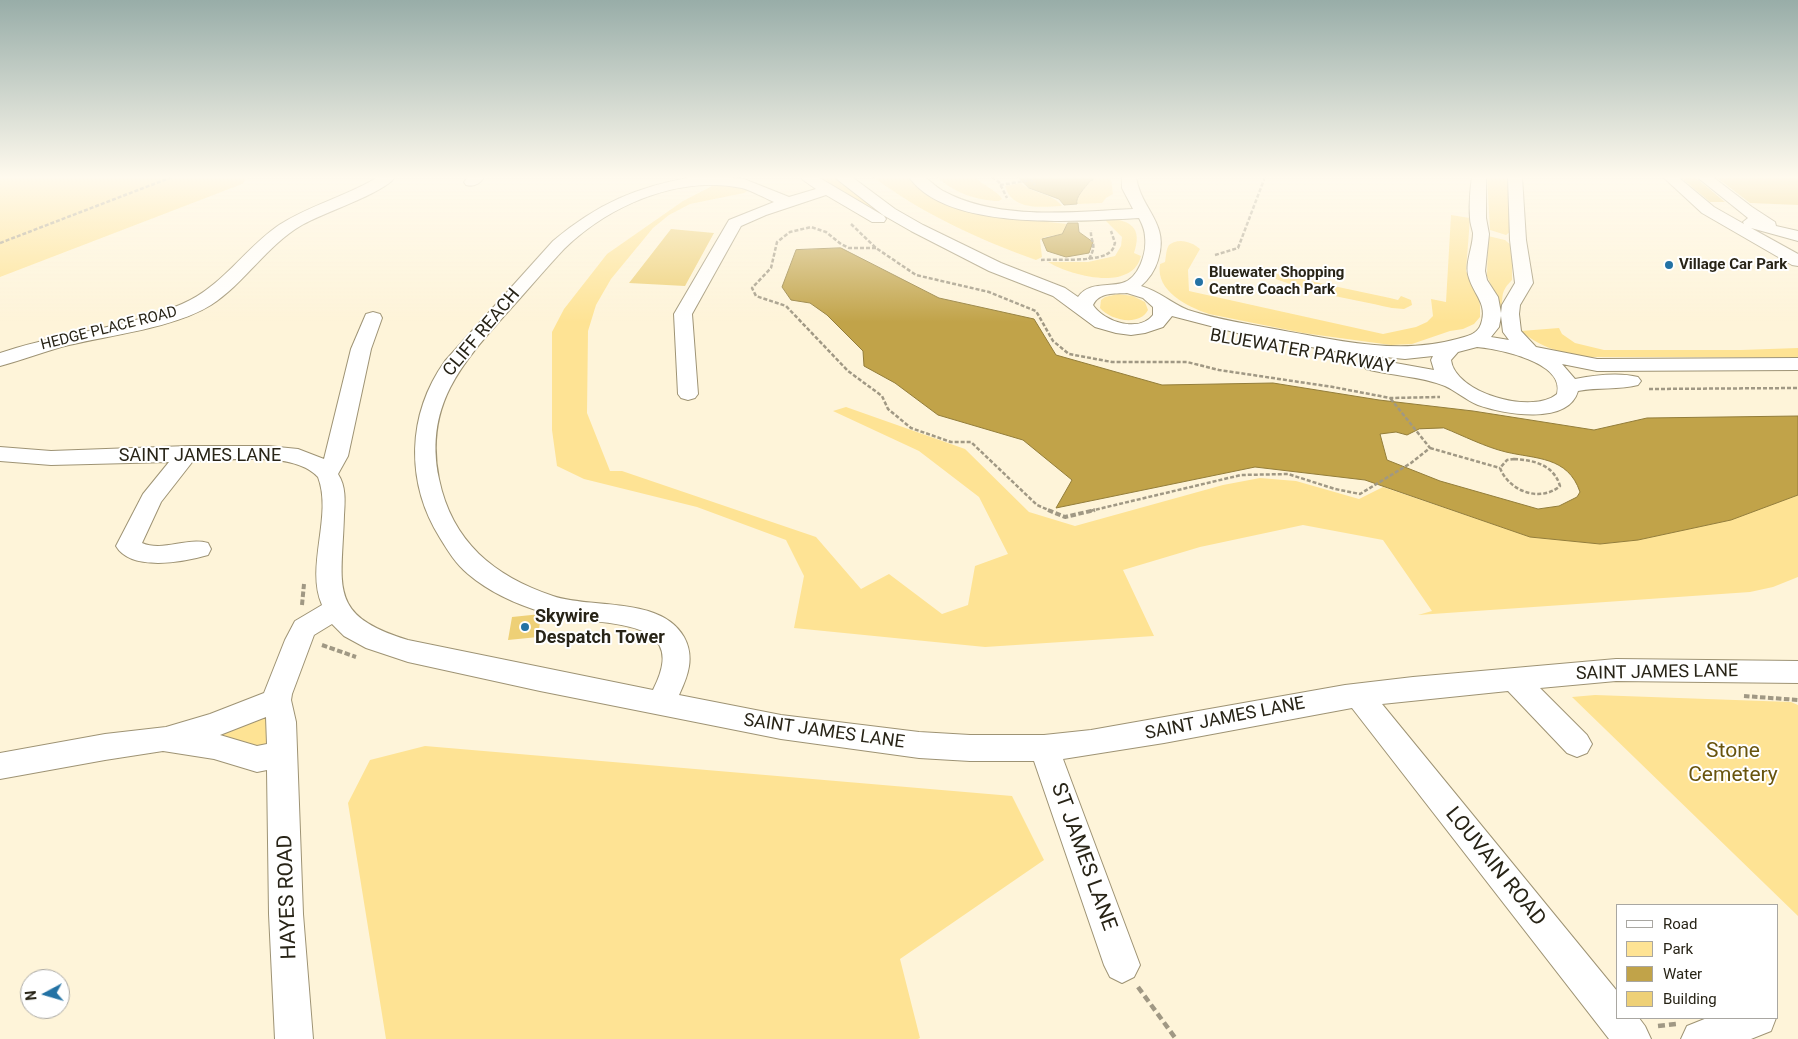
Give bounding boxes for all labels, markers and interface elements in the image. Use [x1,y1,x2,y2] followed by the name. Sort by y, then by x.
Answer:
[1679,256,1787,274] place label: Village Car Park
[1663,259,1675,271] marker: Village Car Park
[1209,264,1344,299] place label: Bluewater Shopping Centre Coach Park
[1193,276,1205,288] marker: Bluewater Shopping Centre Coach Park
[439,285,525,381] street label: CLIFF REACH
[39,303,179,355] street label: HEDGE PLACE ROAD
[1208,325,1396,379] street label: BLUEWATER PARKWAY
[119,445,281,467] street label: SAINT JAMES LANE
[535,606,665,649] place label: Skywire Despatch Tower
[519,621,531,633] marker: Skywire Despatch Tower
[1576,661,1738,685] street label: SAINT JAMES LANE
[1143,693,1307,745] street label: SAINT JAMES LANE
[742,710,906,754] street label: SAINT JAMES LANE
[1688,739,1778,789] park label: Stone Cemetery
[1045,780,1121,934] street label: ST JAMES LANE
[1439,803,1551,931] street label: LOUVAIN ROAD
[273,834,303,960] street label: HAYES ROAD
[1616,904,1778,1019] legend
[1663,915,1697,933] text: Road
[1663,940,1693,958] text: Park
[1663,965,1702,983] text: Water
[20,969,70,1019] north arrow
[23,990,40,1001] text: N
[1663,990,1717,1008] text: Building

